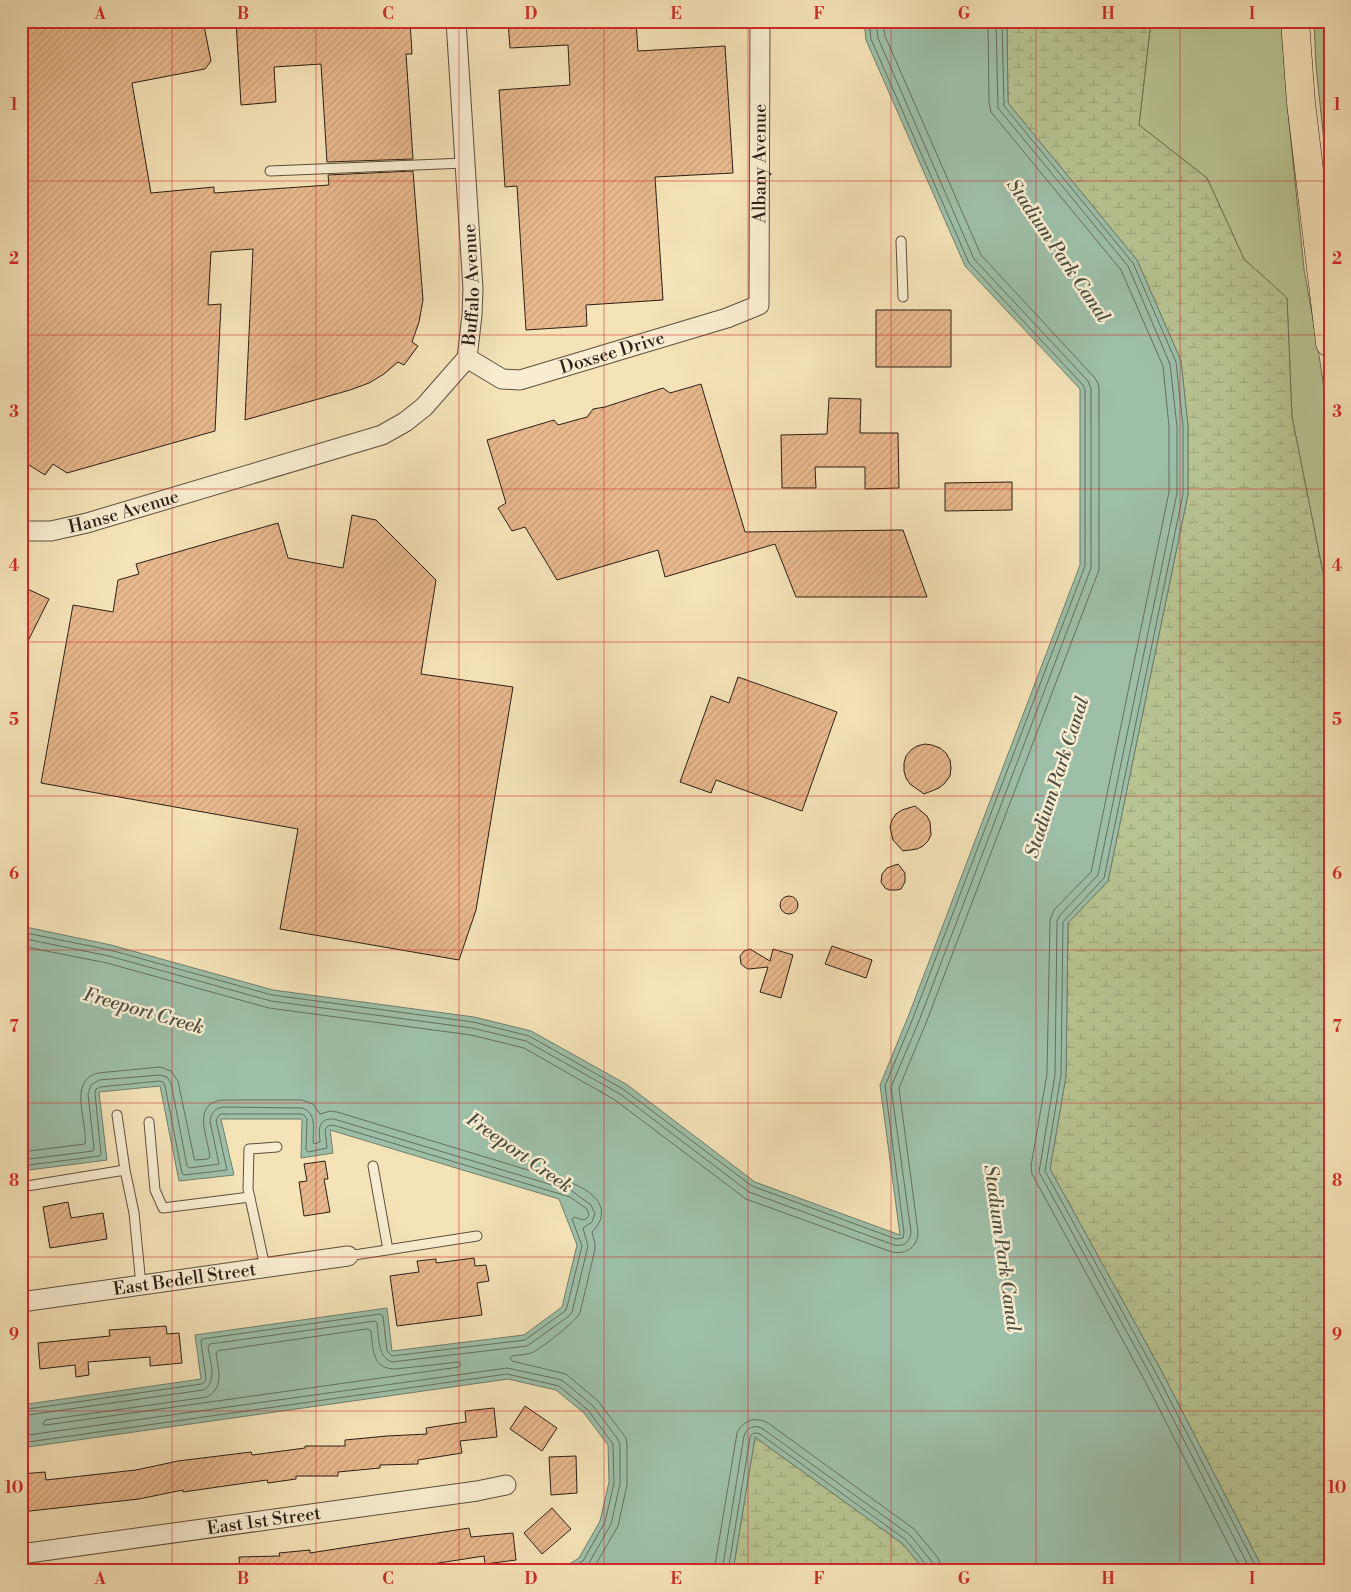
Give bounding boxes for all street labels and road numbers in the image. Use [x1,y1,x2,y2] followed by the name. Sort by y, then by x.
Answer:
[748,104,772,224] street label: Albany Avenue
[457,223,485,348] street label: Buffalo Avenue
[557,326,668,379] street label: Doxsee Drive
[66,485,182,539] street label: Hanse Avenue
[112,1258,258,1301] street label: East Bedell Street
[205,1502,323,1540] street label: East 1st Street

